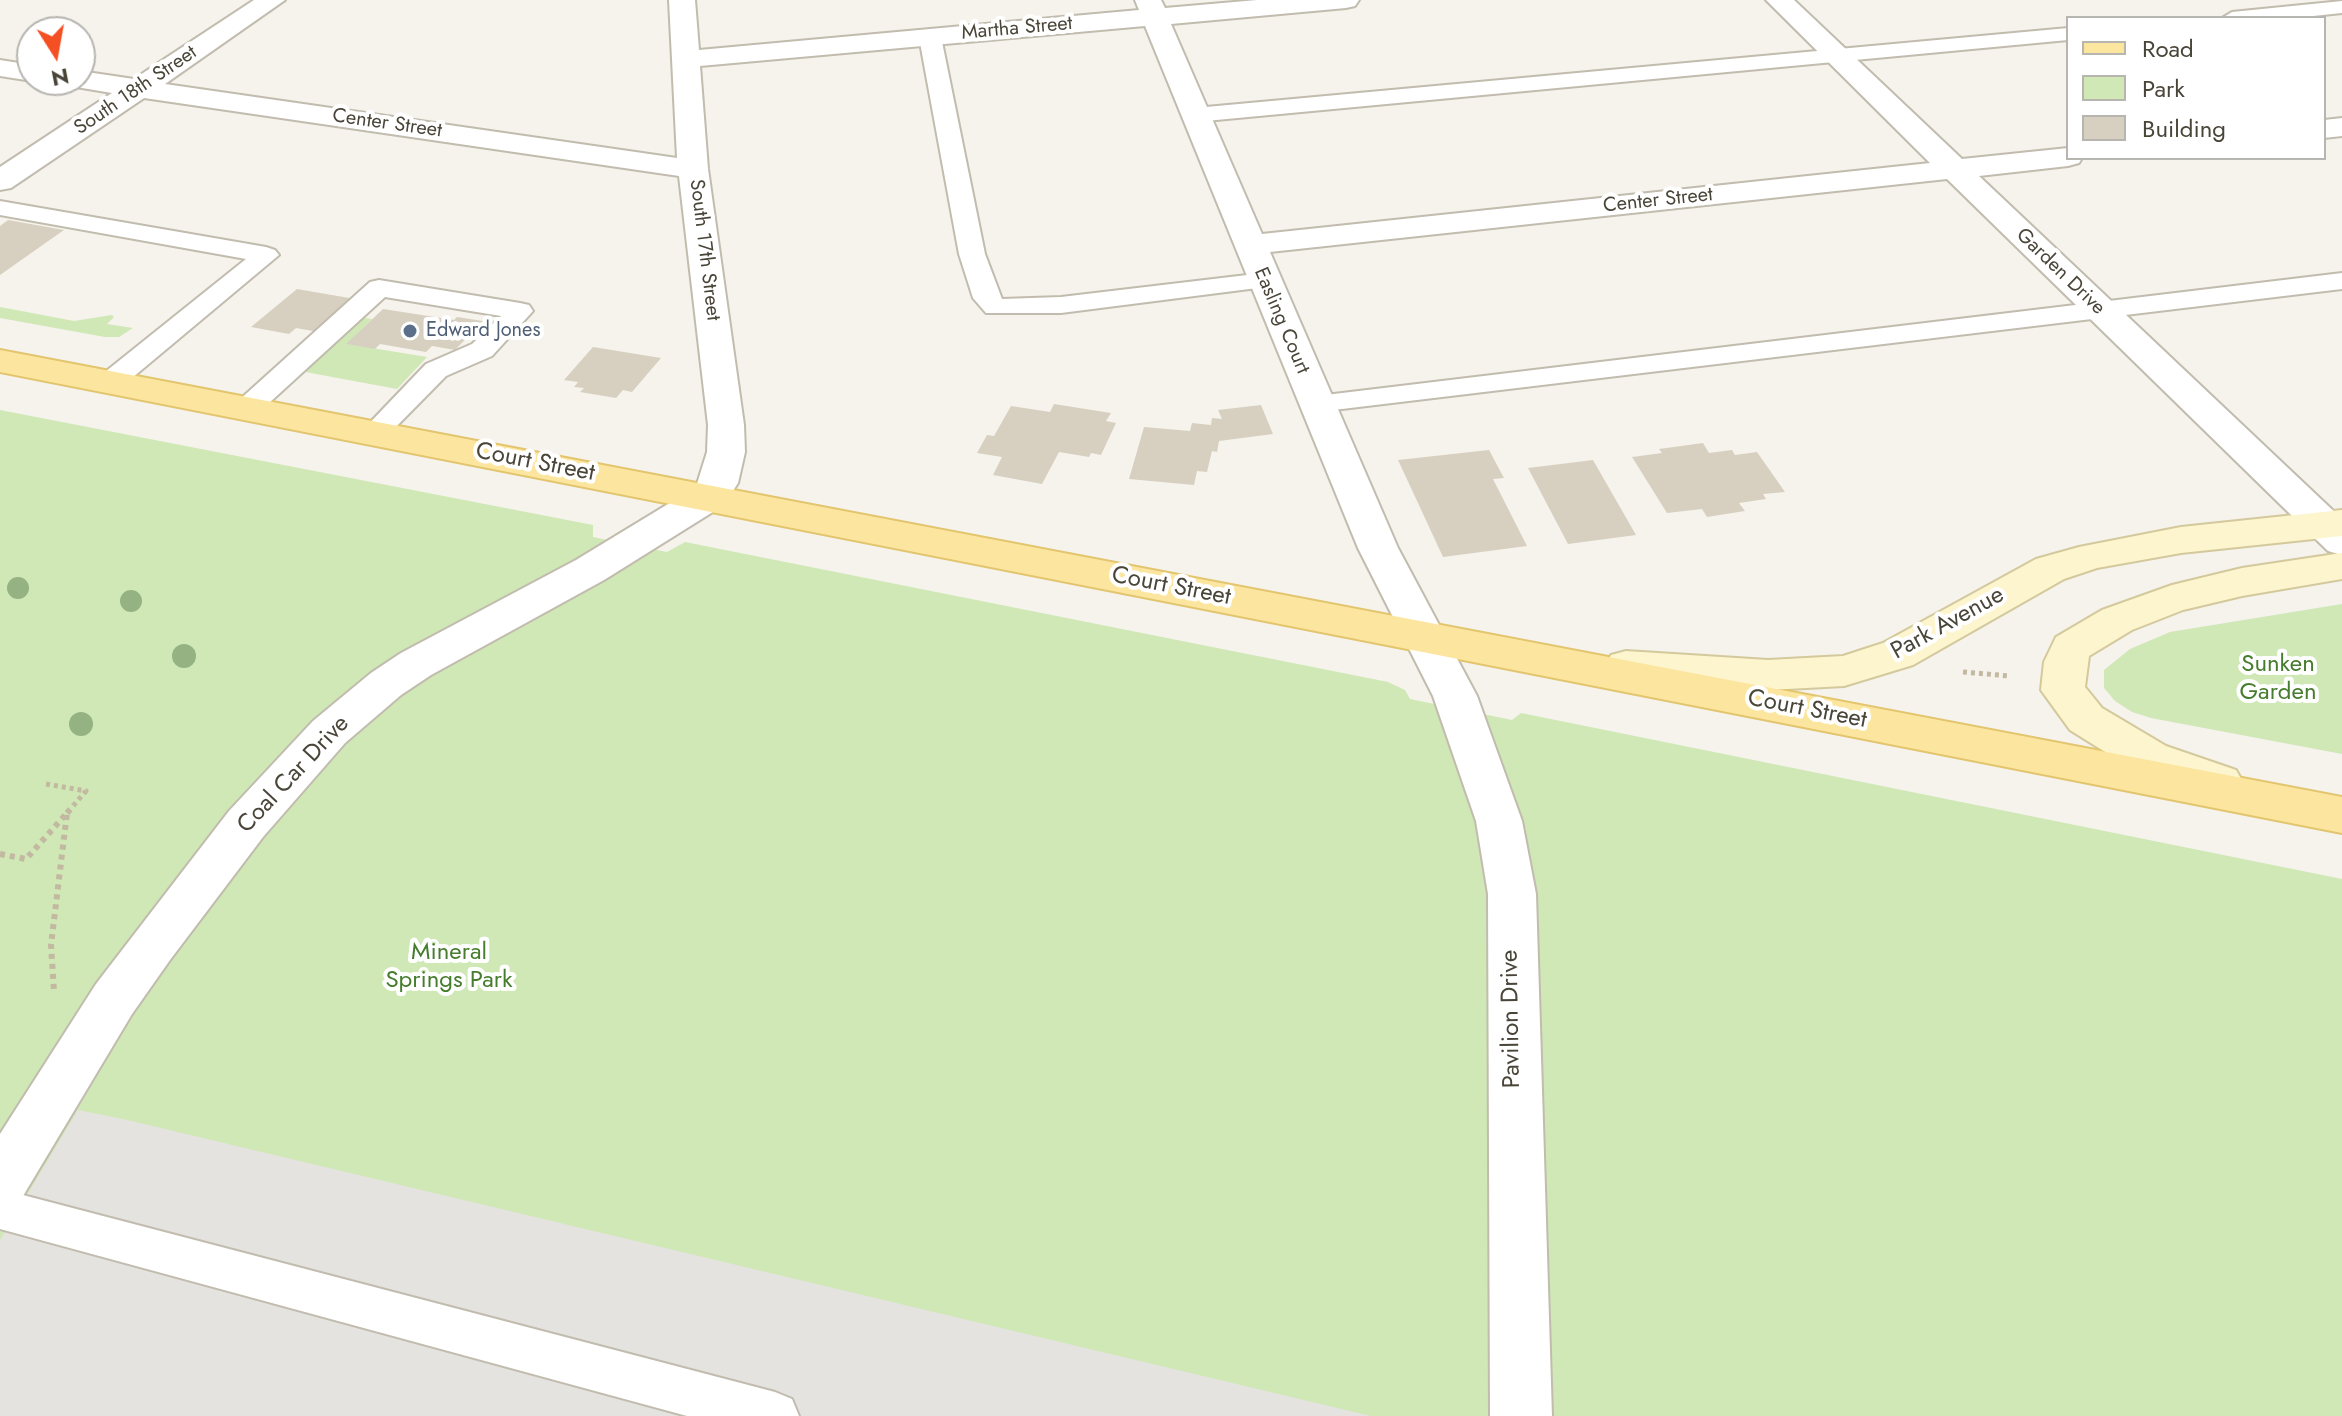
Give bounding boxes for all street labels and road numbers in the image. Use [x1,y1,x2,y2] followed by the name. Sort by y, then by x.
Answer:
[961,12,1073,46] street label: Martha Street
[70,41,202,141] street label: South 18th Street
[331,104,443,144] street label: Center Street
[683,178,725,322] street label: South 17th Street
[1602,183,1714,219] street label: Center Street
[2010,224,2110,320] street label: Garden Drive
[1248,264,1314,378] street label: Easling Court
[473,437,597,489] street label: Court Street
[1109,561,1233,613] street label: Court Street
[1886,581,2010,667] street label: Park Avenue
[1745,684,1869,736] street label: Court Street
[232,710,356,840] street label: Coal Car Drive
[1496,949,1528,1089] street label: Pavilion Drive

